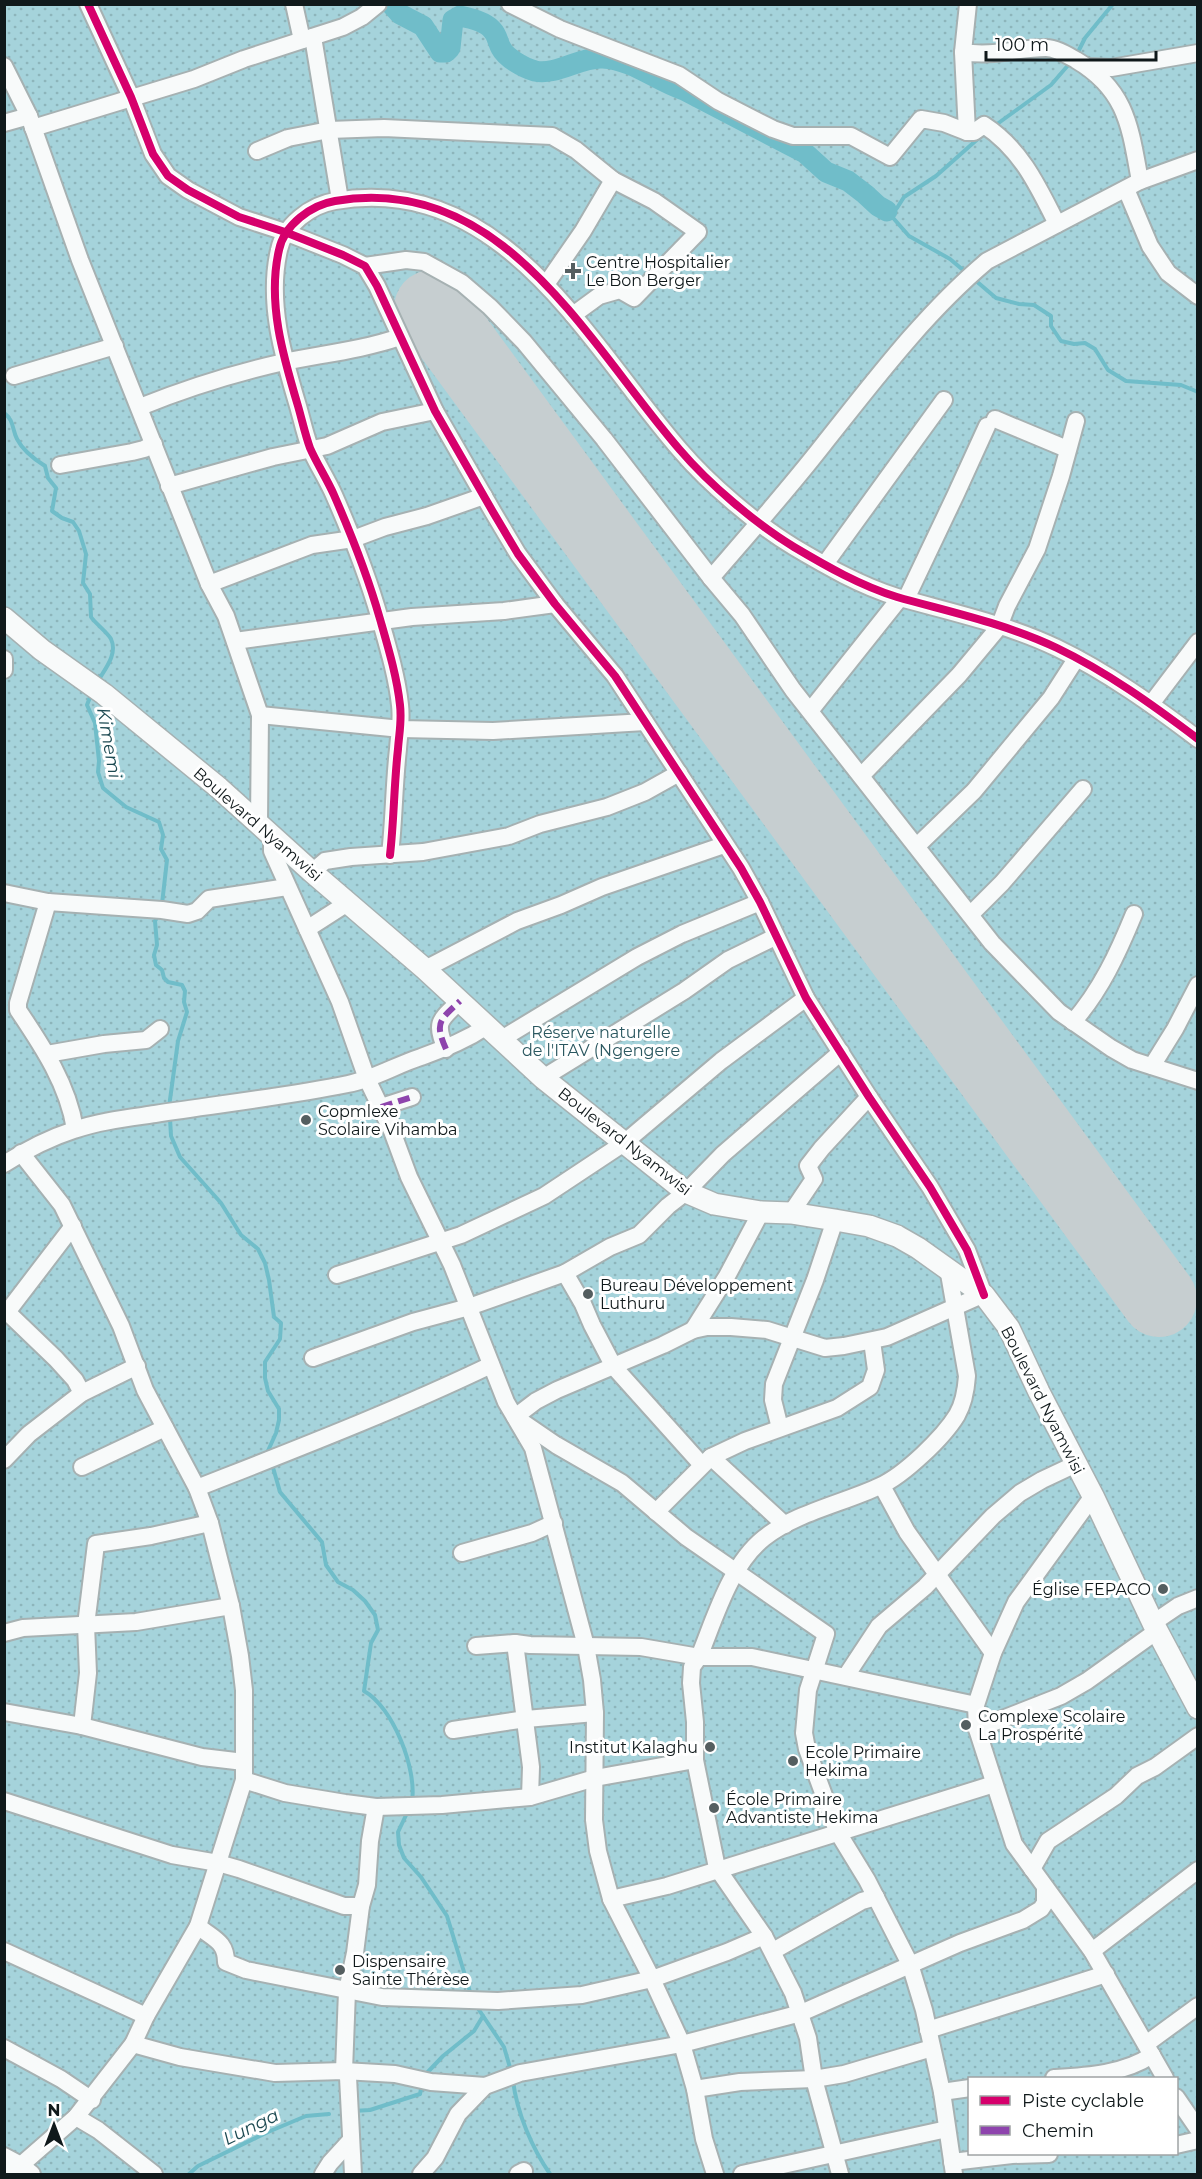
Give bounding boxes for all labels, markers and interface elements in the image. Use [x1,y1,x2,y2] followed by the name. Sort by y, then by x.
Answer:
[986,24,1156,62] scale bar
[995,34,1049,56] text: 100 m
[586,253,730,290] place label: Centre Hospitalier Le Bon Berger
[564,262,582,280] marker: Centre Hospitalier Le Bon Berger
[92,706,126,780] water label: Kimemi
[190,763,326,885] street label: Boulevard Nyamwisi
[522,1023,680,1060] park label: Réserve naturelle de l'ITAV (Ngengere
[554,1083,695,1199] street label: Boulevard Nyamwisi
[318,1102,458,1139] place label: Copmlexe Scolaire Vihamba
[299,1113,313,1127] marker: Copmlexe Scolaire Vihamba
[600,1276,794,1313] place label: Bureau Développement Luthuru
[581,1287,595,1301] marker: Bureau Développement Luthuru
[997,1323,1088,1478] street label: Boulevard Nyamwisi
[1032,1580,1151,1599] place label: Église FEPACO
[1156,1582,1170,1596] marker: Église FEPACO
[978,1707,1125,1744] place label: Complexe Scolaire La Prospérité
[959,1718,973,1732] marker: Complexe Scolaire La Prospérité
[569,1738,698,1757] place label: Institut Kalaghu
[703,1740,717,1754] marker: Institut Kalaghu
[805,1743,921,1780] place label: Ecole Primaire Hekima
[786,1754,800,1768] marker: Ecole Primaire Hekima
[726,1790,878,1827] place label: École Primaire Advantiste Hekima
[707,1801,721,1815] marker: École Primaire Advantiste Hekima
[352,1952,469,1989] place label: Dispensaire Sainte Thérèse
[333,1963,347,1977] marker: Dispensaire Sainte Thérèse
[968,2077,1178,2155] legend
[1022,2090,1144,2112] text: Piste cyclable
[24,2095,84,2155] north arrow
[48,2101,60,2120] text: N
[220,2104,282,2150] water label: Lunga
[1022,2120,1094,2142] text: Chemin

